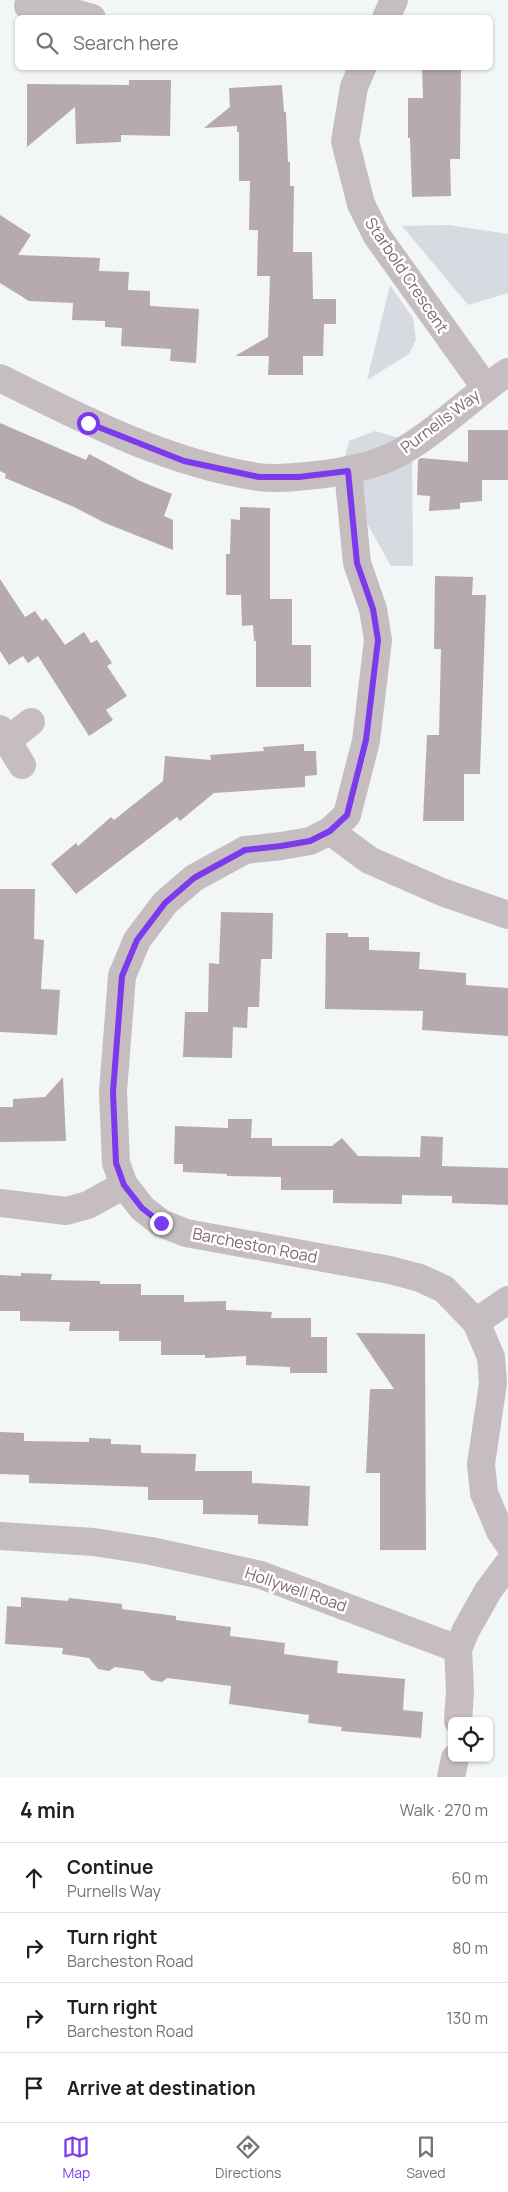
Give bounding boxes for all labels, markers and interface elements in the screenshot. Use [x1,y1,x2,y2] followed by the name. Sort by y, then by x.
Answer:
[15,15,493,70] search box
[33,29,61,57] icon: search
[73,30,179,56] text: Search here
[360,213,454,337] street label: Starbold Crescent
[396,384,485,458] street label: Purnells Way
[77,412,100,435] route start
[150,1212,173,1235] route end
[191,1222,319,1268] street label: Barcheston Road
[242,1561,350,1617] street label: Hollywell Road
[448,1717,493,1762] map controls
[448,1717,493,1762] button: locate
[20,1796,75,1824] text: 4 min
[399,1799,488,1821] text: Walk · 270 m
[67,1854,153,1880] text: Continue
[20,1864,48,1892] icon: ahead
[452,1867,488,1889] text: 60 m
[67,1880,161,1902] text: Purnells Way
[67,1924,157,1950] text: Turn right
[20,1934,48,1962] icon: right
[452,1937,488,1959] text: 80 m
[67,1950,194,1972] text: Barcheston Road
[67,1994,157,2020] text: Turn right
[20,2004,48,2032] icon: right
[446,2007,488,2029] text: 130 m
[67,2020,194,2042] text: Barcheston Road
[20,2074,48,2102] icon: arrive
[67,2075,256,2101] text: Arrive at destination
[62,2133,90,2182] tab: Map
[215,2133,281,2182] tab: Directions
[406,2133,446,2182] tab: Saved

